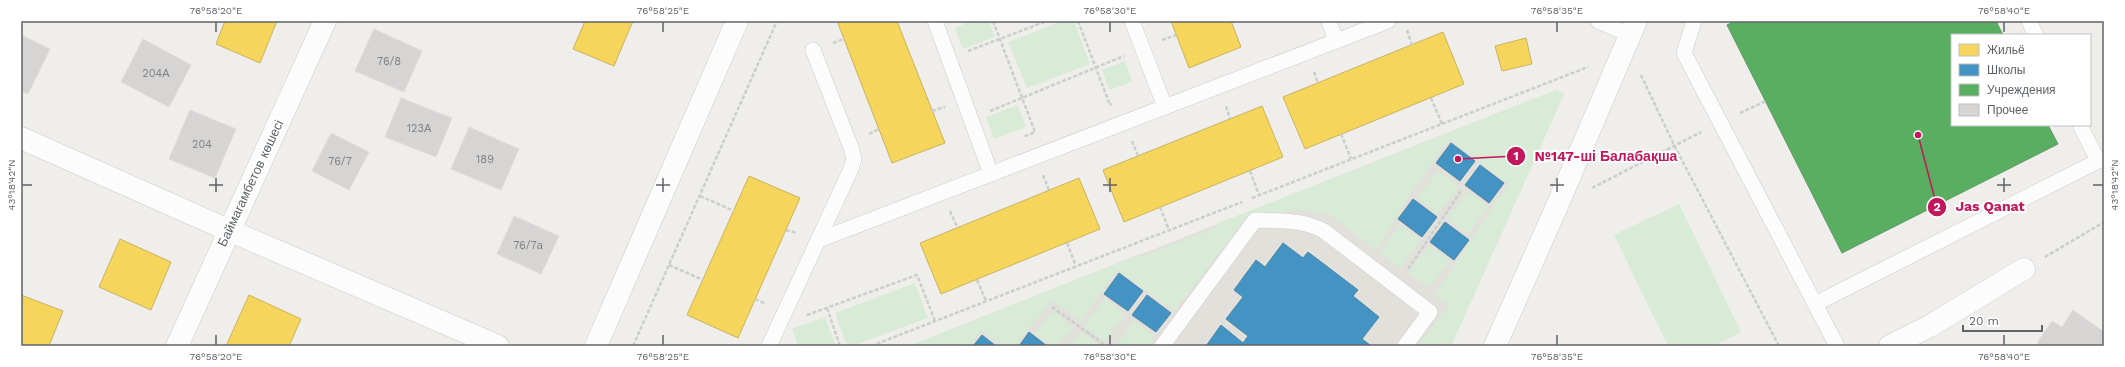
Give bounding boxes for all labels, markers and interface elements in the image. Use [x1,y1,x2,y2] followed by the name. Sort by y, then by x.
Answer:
[190,5,242,16] text: 76°58'20"E
[637,5,689,16] text: 76°58'25"E
[1084,5,1136,16] text: 76°58'30"E
[1531,5,1583,16] text: 76°58'35"E
[1978,5,2030,16] text: 76°58'40"E
[1951,34,2091,126] legend
[1987,43,2025,57] text: Жильё
[377,55,401,68] house number: 76/8
[1987,63,2025,77] text: Школы
[142,67,170,80] house number: 204А
[1987,83,2056,97] text: Учреждения
[1987,103,2029,117] text: Прочее
[214,117,286,249] street label: Баймагамбетов көшесі
[407,122,432,135] house number: 123А
[192,138,212,151] house number: 204
[1506,143,1686,169] callout: №147-ші Балабақша
[1535,148,1678,164] text: №147-ші Балабақша
[1513,149,1519,163] text: 1
[476,153,494,166] house number: 189
[328,155,352,168] house number: 76/7
[6,159,17,211] text: 43°18'42"N
[2109,159,2120,211] text: 43°18'42"N
[1927,194,2032,220] callout: Jas Qanat
[1955,198,2025,214] text: Jas Qanat
[1933,200,1941,214] text: 2
[513,239,544,252] house number: 76/7а
[1963,307,2042,333] scale bar
[1969,314,1999,328] text: 20 m
[190,351,242,362] text: 76°58'20"E
[637,351,689,362] text: 76°58'25"E
[1084,351,1136,362] text: 76°58'30"E
[1531,351,1583,362] text: 76°58'35"E
[1978,351,2030,362] text: 76°58'40"E

